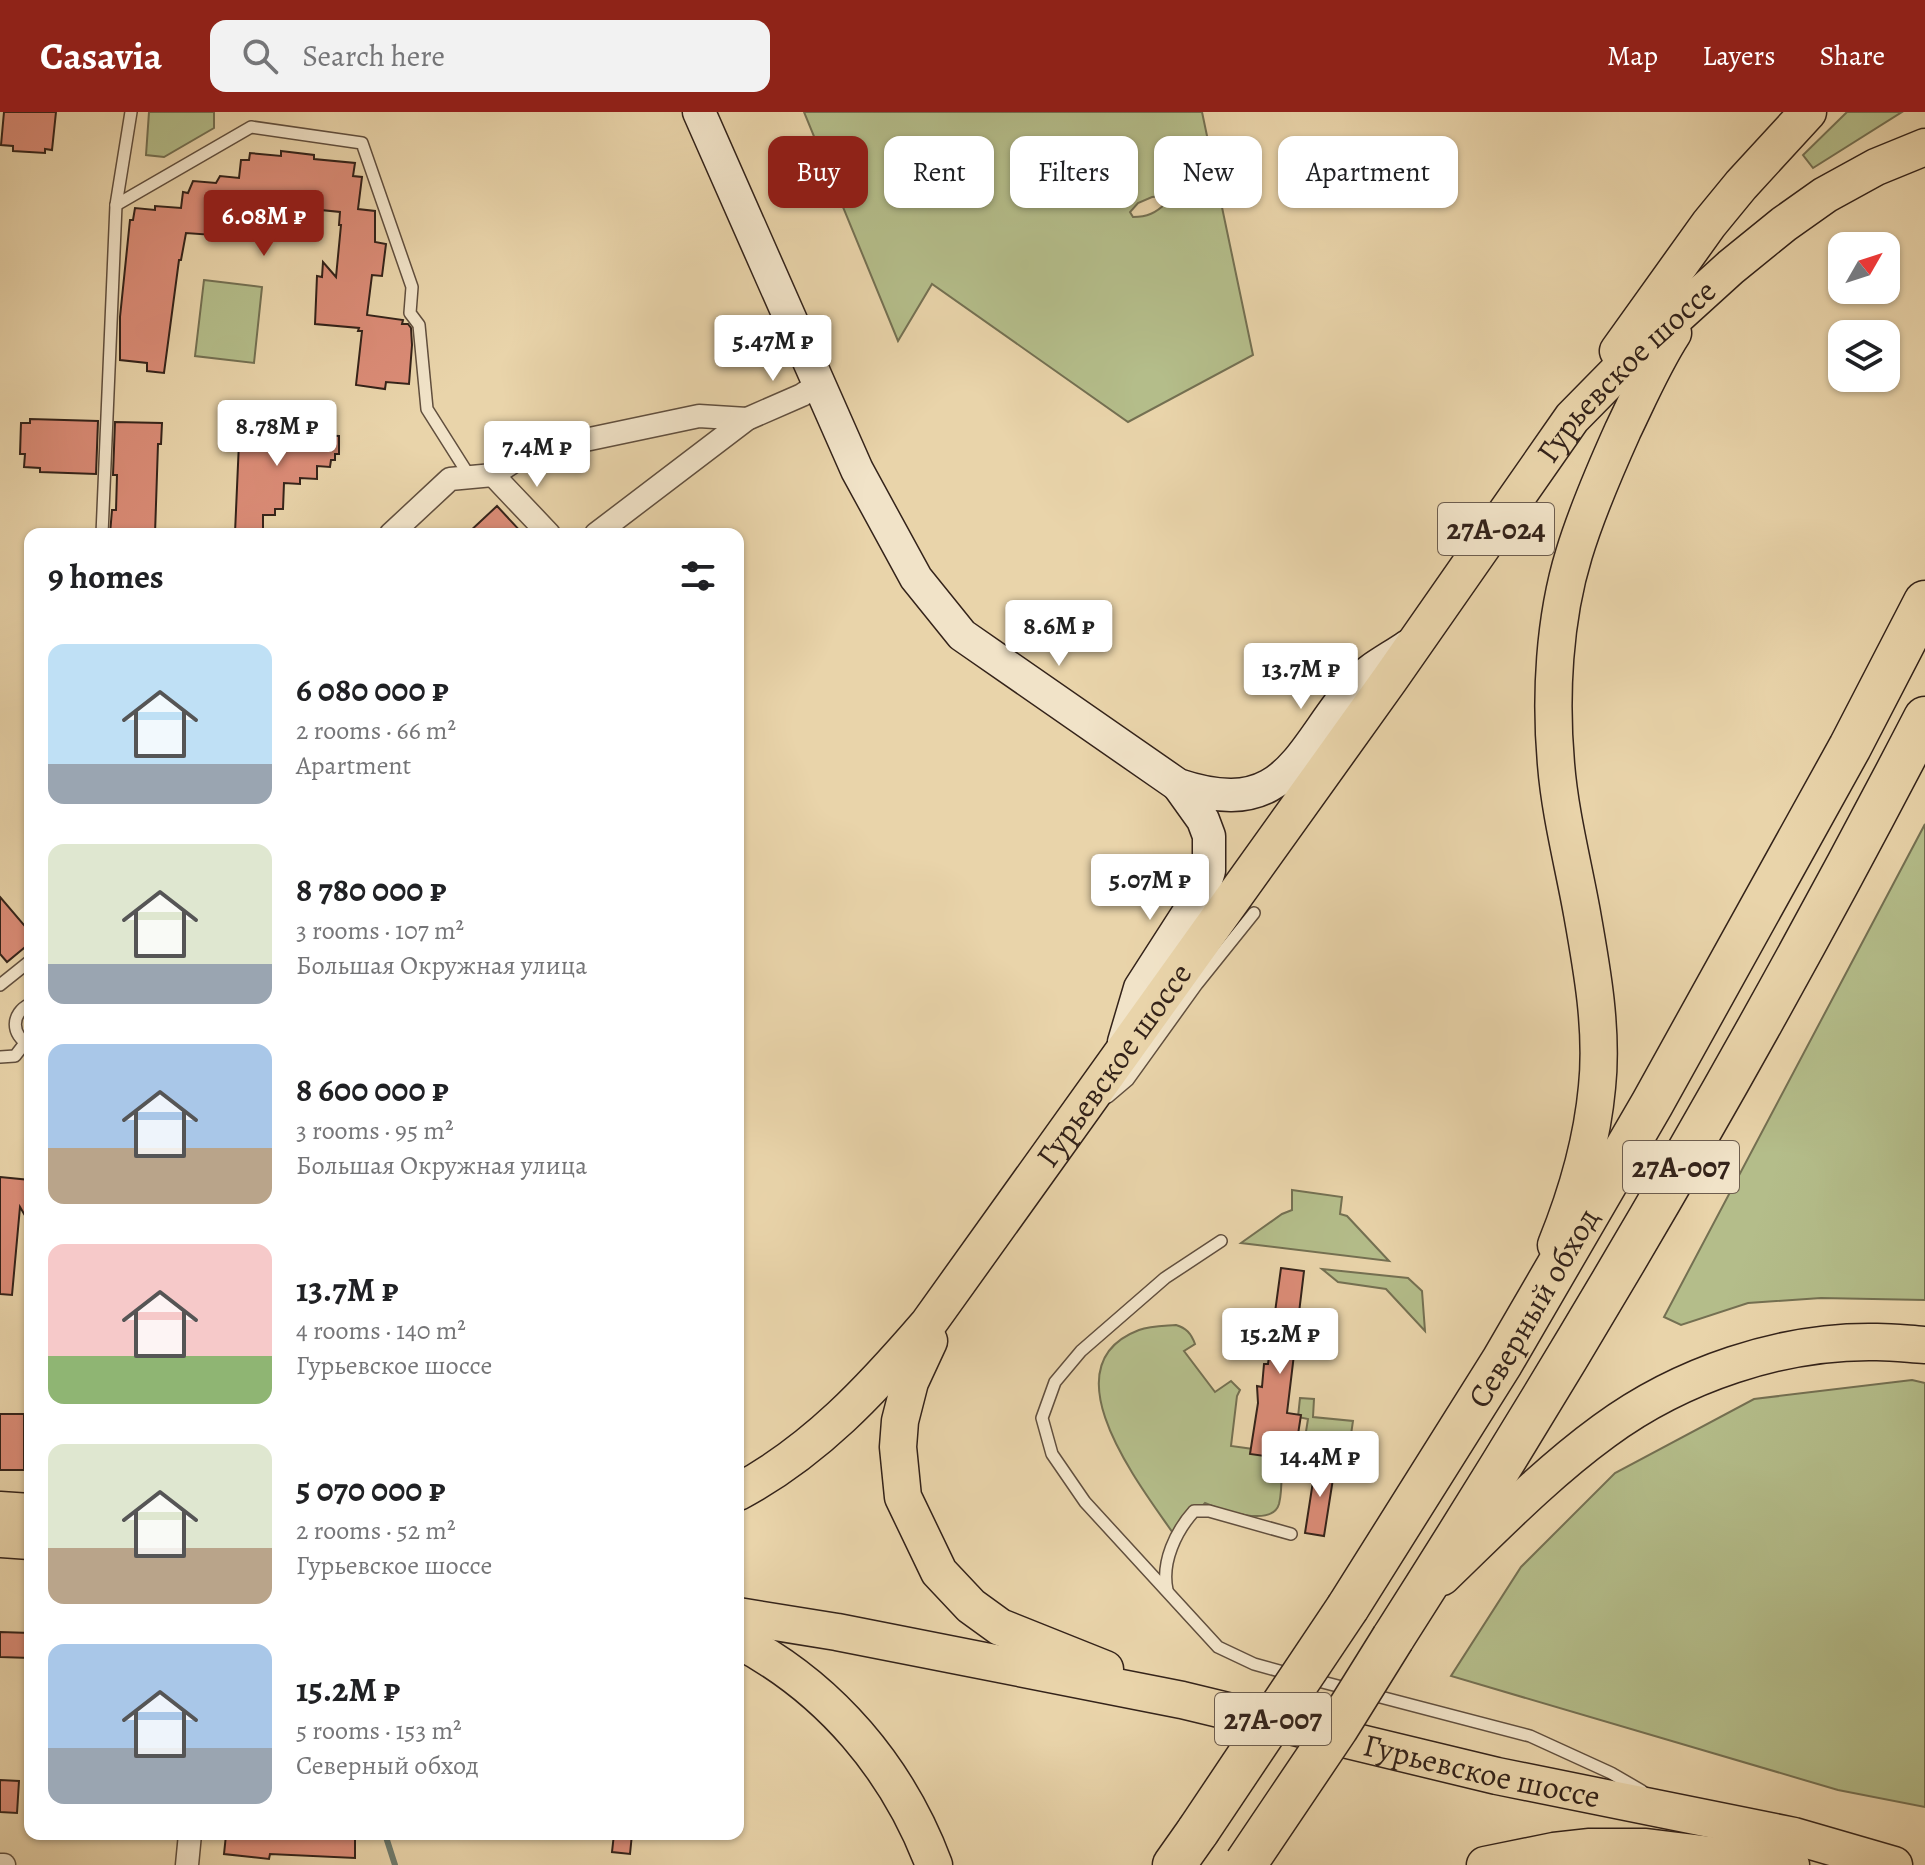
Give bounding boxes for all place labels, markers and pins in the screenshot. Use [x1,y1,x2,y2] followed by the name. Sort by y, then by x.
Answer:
[190,190,338,258] pin: 6.08M ₽
[699,315,847,383] pin: 5.47M ₽
[203,400,351,468] pin: 8.78M ₽
[472,421,602,489] pin: 7.4M ₽
[994,600,1124,668] pin: 8.6M ₽
[1227,643,1375,711] pin: 13.7M ₽
[1076,854,1224,922] pin: 5.07M ₽
[1206,1308,1354,1376] pin: 15.2M ₽
[1246,1431,1394,1499] pin: 14.4M ₽

